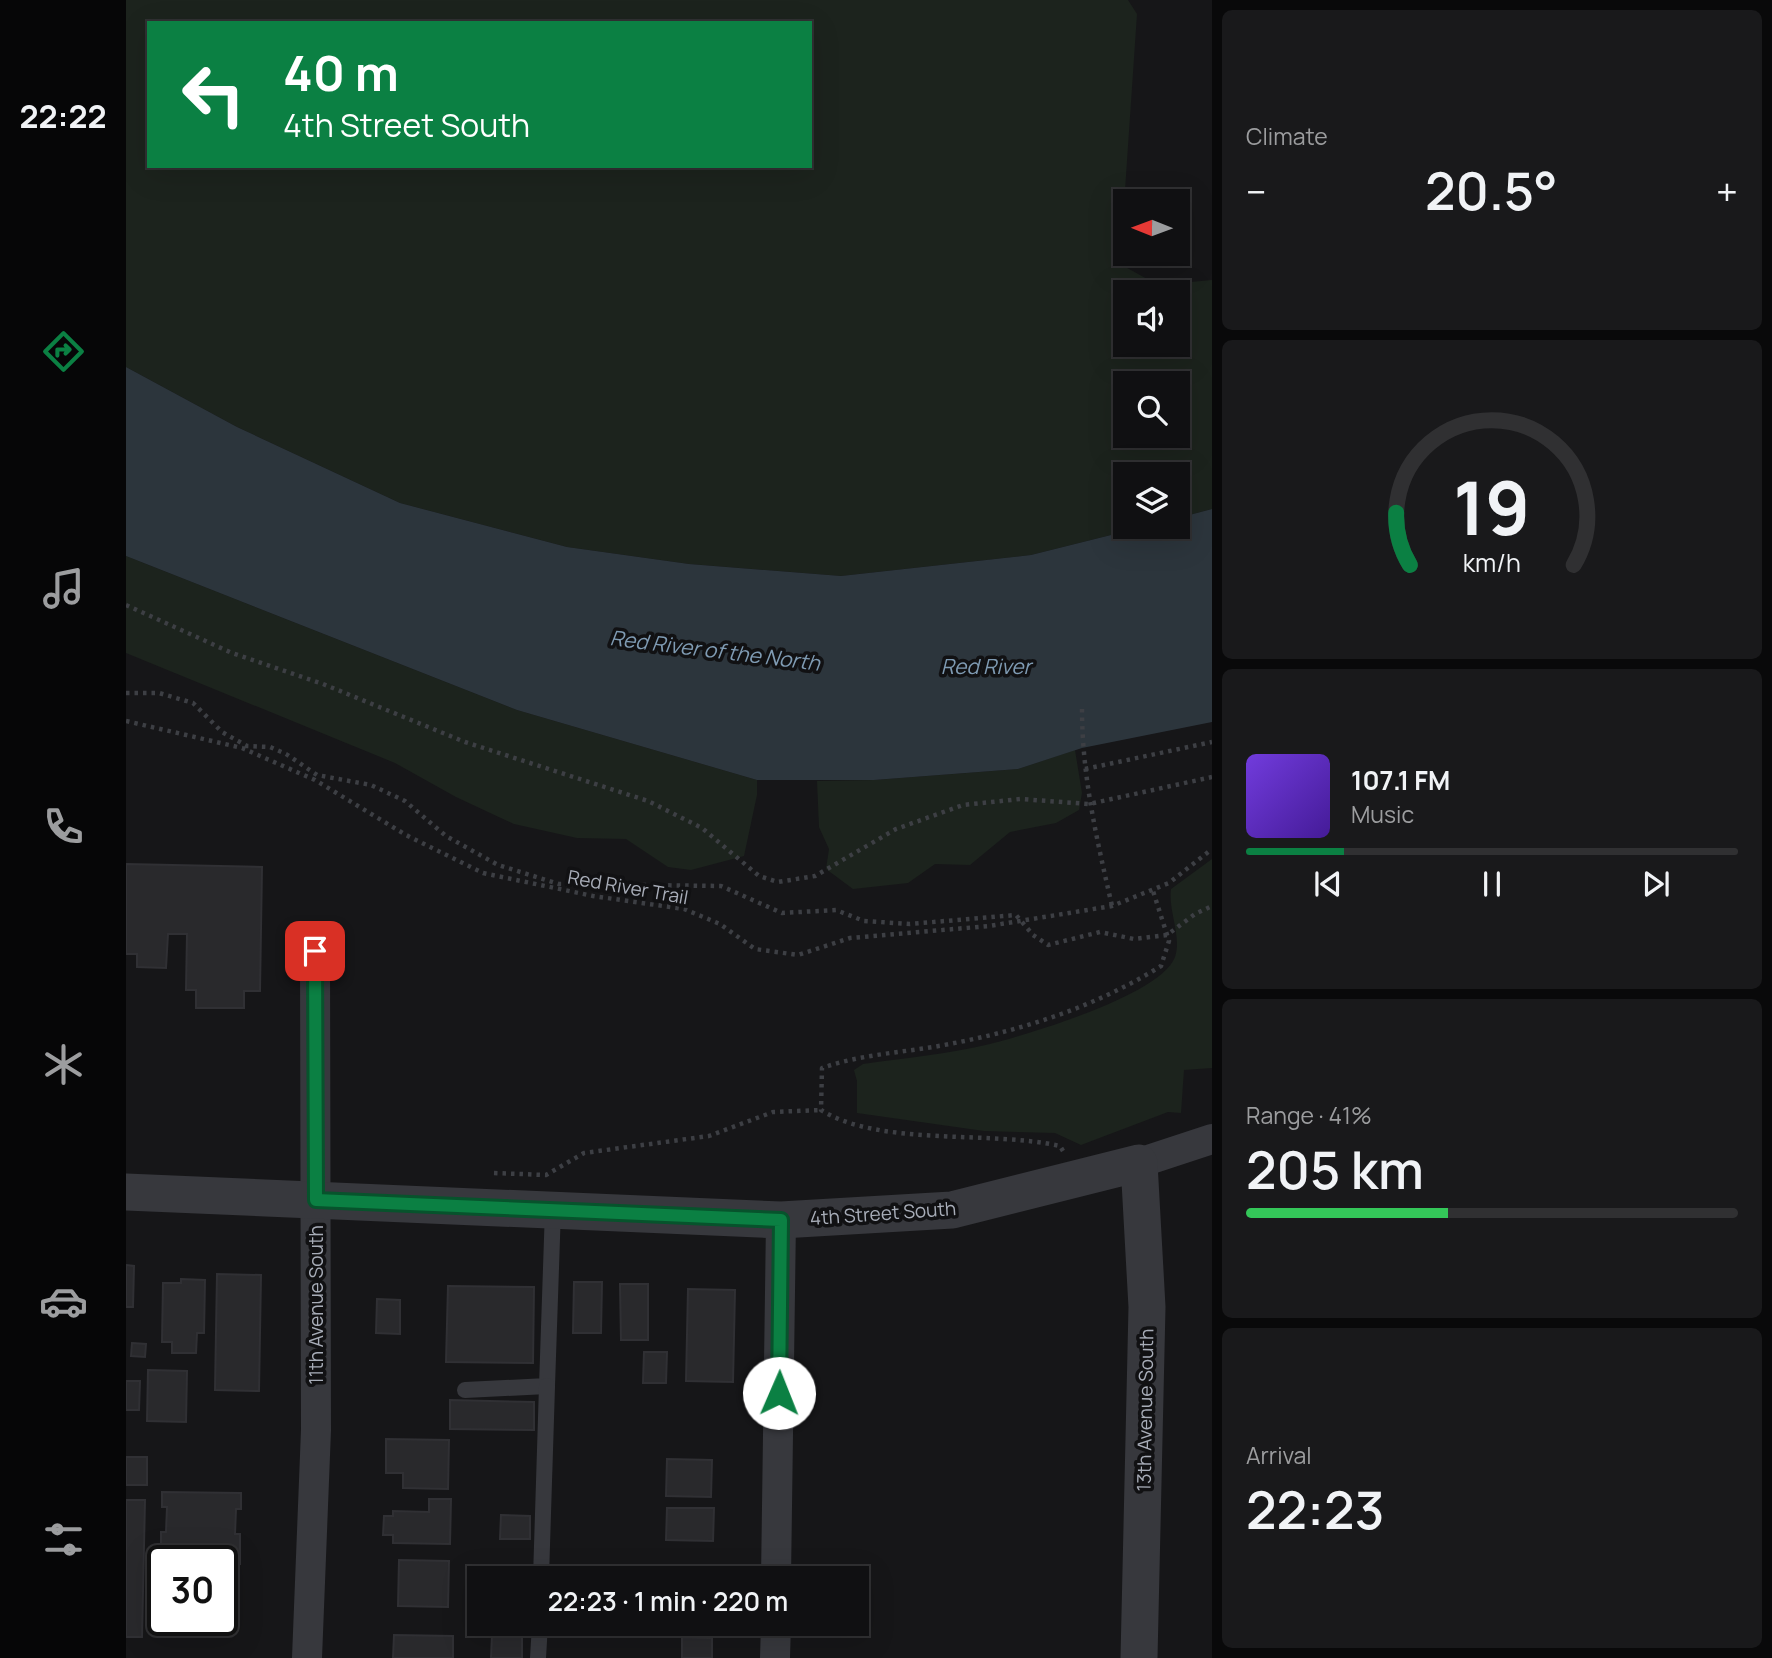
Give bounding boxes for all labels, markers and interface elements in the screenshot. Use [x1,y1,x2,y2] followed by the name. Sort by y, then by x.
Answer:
[283,39,399,106] text: 40 m
[168,49,259,140] icon: left
[19,94,107,138] text: 22:22
[283,103,530,147] text: 4th Street South
[1246,120,1328,152] text: Climate
[1425,155,1558,226] text: 20.5°
[1246,165,1267,217] text: −
[1716,165,1738,217] text: +
[1113,189,1190,266] north arrow
[1113,189,1190,539] map controls
[1113,280,1190,357] button: sound
[39,327,88,376] icon: directions
[1113,371,1190,448] button: search
[1453,458,1531,558] text: 19
[1113,462,1190,539] button: layers
[1463,545,1521,580] text: km/h
[39,564,88,613] icon: music
[608,623,823,677] water label: Red River of the North
[941,652,1034,680] water label: Red River
[1351,762,1450,798] text: 107.1 FM
[1351,798,1414,830] text: Music
[39,802,88,851] icon: phone
[566,864,690,910] street label: Red River Trail
[1309,865,1347,903] icon: previous
[1473,865,1511,903] icon: pause
[1637,865,1675,903] icon: next
[285,921,345,981] pin
[296,932,334,970] icon: arrive
[39,1040,88,1089] icon: climate
[1246,1099,1372,1131] text: Range · 41%
[1246,1134,1424,1205] text: 205 km
[809,1195,957,1231] street label: 4th Street South
[303,1225,329,1385] street label: 11th Avenue South
[39,1277,88,1326] icon: car
[1131,1328,1159,1492] street label: 13th Avenue South
[742,1356,816,1430] position arrow
[1246,1439,1312,1471] text: Arrival
[1246,1474,1384,1545] text: 22:23
[39,1515,88,1564] icon: filters
[147,1545,238,1636] speed limit sign: 30
[548,1583,788,1619] text: 22:23 · 1 min · 220 m

